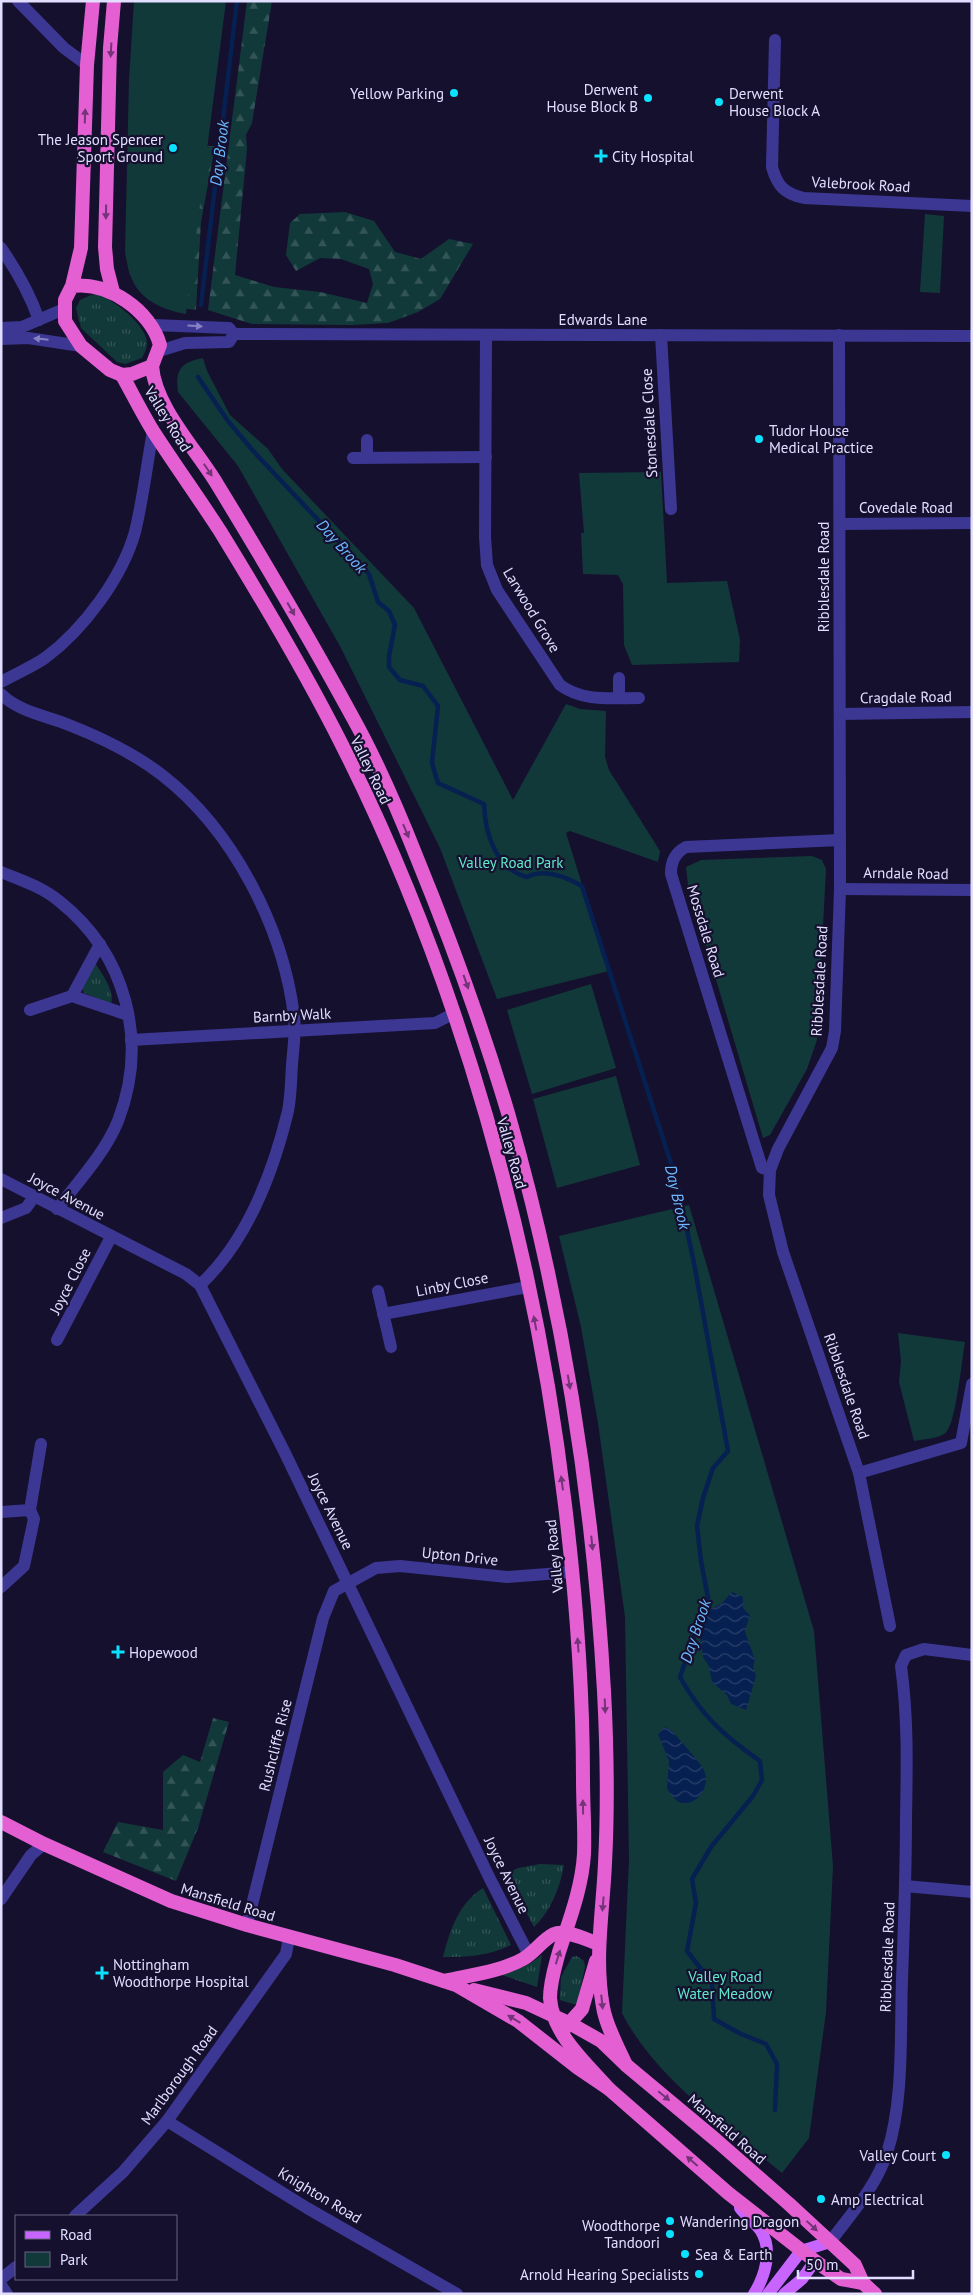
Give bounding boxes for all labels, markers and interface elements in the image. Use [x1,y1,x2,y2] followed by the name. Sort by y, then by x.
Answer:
[106,42,114,58] one-way arrow
[546,80,638,116] place label: Derwent House Block B
[350,84,444,103] place label: Yellow Parking
[729,84,820,120] place label: Derwent House Block A
[448,87,460,99] marker: Yellow Parking
[642,92,654,104] marker: Derwent House Block B
[713,96,725,108] marker: Derwent House Block A
[81,107,89,123] one-way arrow
[205,118,233,187] water label: Day Brook
[38,130,163,166] place label: The Jeason Spencer Sport Ground
[167,142,179,154] marker: The Jeason Spencer Sport Ground
[612,147,694,166] place label: City Hospital
[594,149,608,163] marker: City Hospital
[810,172,911,196] street label: Valebrook Road
[102,205,110,221] one-way arrow
[559,310,647,329] street label: Edwards Lane
[187,322,203,330] one-way arrow
[33,335,49,343] one-way arrow
[637,368,661,478] street label: Stonesdale Close
[140,382,196,455] street label: Valley Road
[769,421,873,457] place label: Tudor House Medical Practice
[753,433,765,445] marker: Tudor House Medical Practice
[203,463,212,476] one-way arrow
[859,498,953,517] street label: Covedale Road
[313,515,372,578] water label: Day Brook
[814,522,833,632] street label: Ribblesdale Road
[499,564,565,656] street label: Larwood Grove
[287,602,295,617] one-way arrow
[860,687,952,707] street label: Cragdale Road
[346,732,396,807] street label: Valley Road
[402,824,410,838] one-way arrow
[457,853,564,872] park label: Valley Road Park
[863,863,949,883] street label: Arndale Road
[683,882,729,980] street label: Mossdale Road
[807,925,831,1037] street label: Ribblesdale Road
[462,975,470,989] one-way arrow
[252,1003,332,1027] street label: Barnby Walk
[492,1114,531,1191] street label: Valley Road
[661,1163,695,1232] water label: Day Brook
[25,1168,108,1224] street label: Joyce Avenue
[45,1245,95,1318] street label: Joyce Close
[414,1268,490,1300] street label: Linby Close
[531,1315,539,1330] one-way arrow
[820,1331,874,1441] street label: Ribblesdale Road
[565,1375,573,1391] one-way arrow
[304,1468,358,1553] street label: Joyce Avenue
[558,1475,566,1491] one-way arrow
[541,1518,567,1595] street label: Valley Road
[588,1535,596,1551] one-way arrow
[421,1543,499,1569] street label: Upton Drive
[675,1596,715,1665] water label: Day Brook
[574,1636,582,1652] one-way arrow
[129,1643,198,1662] place label: Hopewood
[111,1645,125,1659] marker: Hopewood
[254,1697,296,1793] street label: Rushcliffe Rise
[601,1698,609,1714] one-way arrow
[579,1799,587,1815] one-way arrow
[480,1832,534,1917] street label: Joyce Avenue
[178,1879,278,1925] street label: Mansfield Road
[598,1896,606,1912] one-way arrow
[876,1901,898,2013] street label: Ribblesdale Road
[554,1950,562,1965] one-way arrow
[113,1955,249,1991] place label: Nottingham Woodthorpe Hospital
[95,1966,109,1980] marker: Nottingham Woodthorpe Hospital
[678,1967,772,2003] park label: Valley Road Water Meadow
[598,1994,606,2010] one-way arrow
[507,2014,520,2023] one-way arrow
[137,2022,221,2128] street label: Marlborough Road
[684,2090,770,2168] street label: Mansfield Road
[657,2091,670,2102] one-way arrow
[858,2146,936,2165] place label: Valley Court
[940,2149,952,2161] marker: Valley Court
[685,2155,698,2166] one-way arrow
[275,2163,365,2227] street label: Knighton Road
[831,2190,924,2209] place label: Amp Electrical
[815,2193,827,2205] marker: Amp Electrical
[680,2212,799,2231] place label: Wandering Dragon
[15,2215,178,2280] legend
[664,2215,676,2227] marker: Wandering Dragon
[582,2216,660,2252] place label: Woodthorpe Tandoori
[806,2220,818,2232] one-way arrow
[60,2225,92,2244] text: Road
[664,2228,676,2240] marker: Woodthorpe Tandoori
[695,2245,773,2264] place label: Sea & Earth
[679,2248,691,2260] marker: Sea & Earth
[798,2248,913,2280] scale bar
[60,2250,88,2269] text: Park
[806,2255,839,2274] text: 50 m
[520,2265,689,2284] place label: Arnold Hearing Specialists
[693,2268,705,2280] marker: Arnold Hearing Specialists

